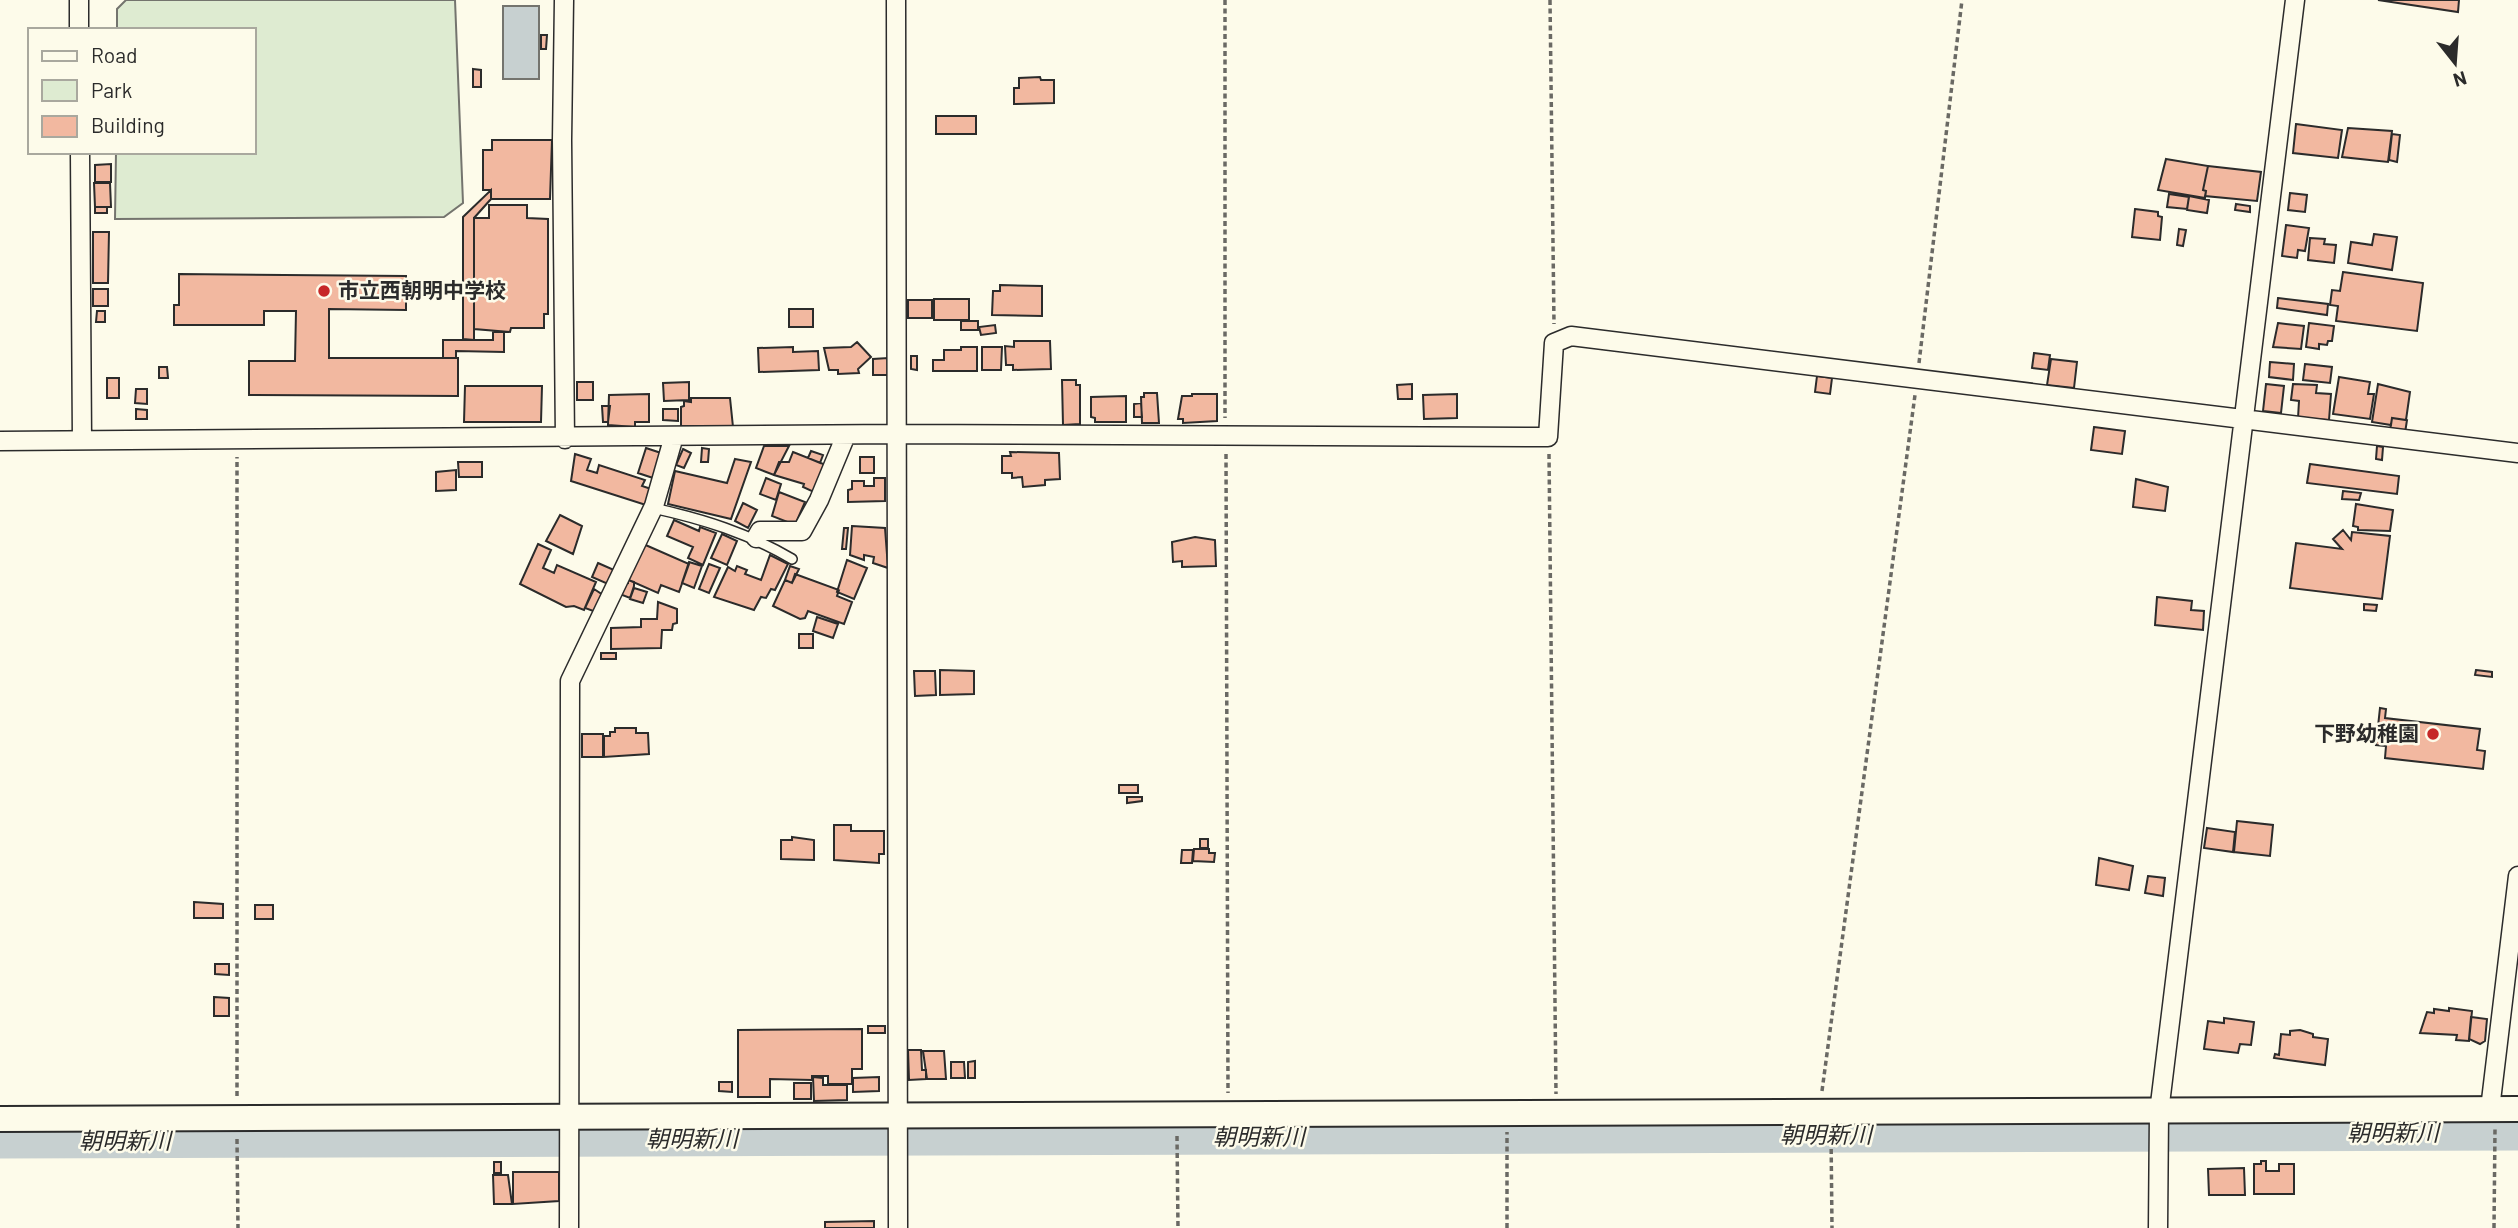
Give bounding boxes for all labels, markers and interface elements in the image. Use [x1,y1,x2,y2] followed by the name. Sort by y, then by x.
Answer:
[28,28,256,154] legend
[2420,28,2490,98] north arrow
[91,42,137,67] text: Road
[2451,67,2470,93] text: N
[91,77,132,102] text: Park
[91,112,165,137] text: Building
[338,277,506,302] place label: 市立西朝明中学校
[316,283,332,299] marker: 市立西朝明中学校
[2314,720,2419,745] place label: 下野幼稚園
[2425,726,2441,742] marker: 下野幼稚園
[2347,1118,2442,1146] water label: 朝明新川
[1780,1120,1875,1148] water label: 朝明新川
[1213,1122,1308,1150] water label: 朝明新川
[646,1124,741,1152] water label: 朝明新川
[79,1126,174,1154] water label: 朝明新川

